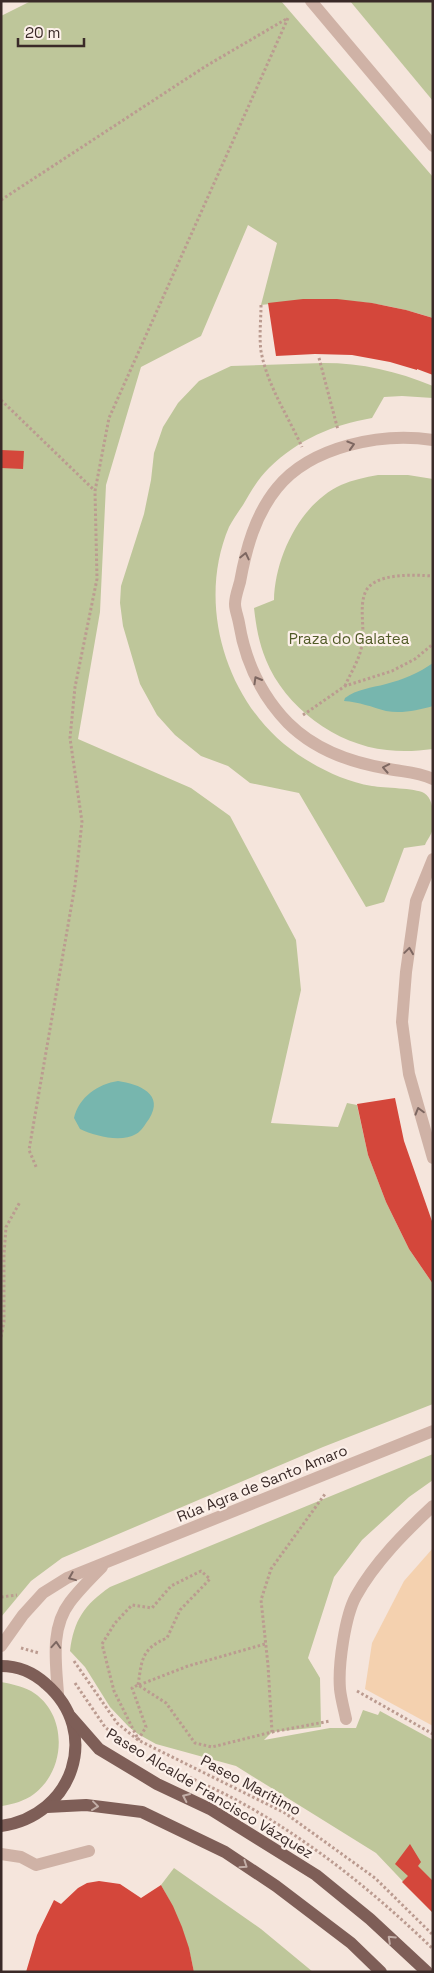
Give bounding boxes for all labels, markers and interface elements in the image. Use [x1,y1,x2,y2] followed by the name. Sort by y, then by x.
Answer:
[18,15,84,47] scale bar
[25,23,60,42] text: 20 m
[346,440,354,450] one-way arrow
[239,552,250,561] one-way arrow
[289,629,410,648] park label: Praza do Galatea
[253,677,263,686] one-way arrow
[381,763,390,774] one-way arrow
[404,946,414,955] one-way arrow
[415,1107,425,1116] one-way arrow
[174,1440,350,1526] street label: Rúa Agra de Santo Amaro
[68,1570,77,1581] one-way arrow
[50,1641,61,1649] one-way arrow
[103,1724,317,1862] street label: Paseo Alcalde Francisco Vázquez
[198,1751,304,1819] street label: Paseo Marítimo
[182,1793,191,1804] one-way arrow
[92,1800,100,1811] one-way arrow
[239,1859,248,1868] one-way arrow
[388,1936,397,1945] one-way arrow

